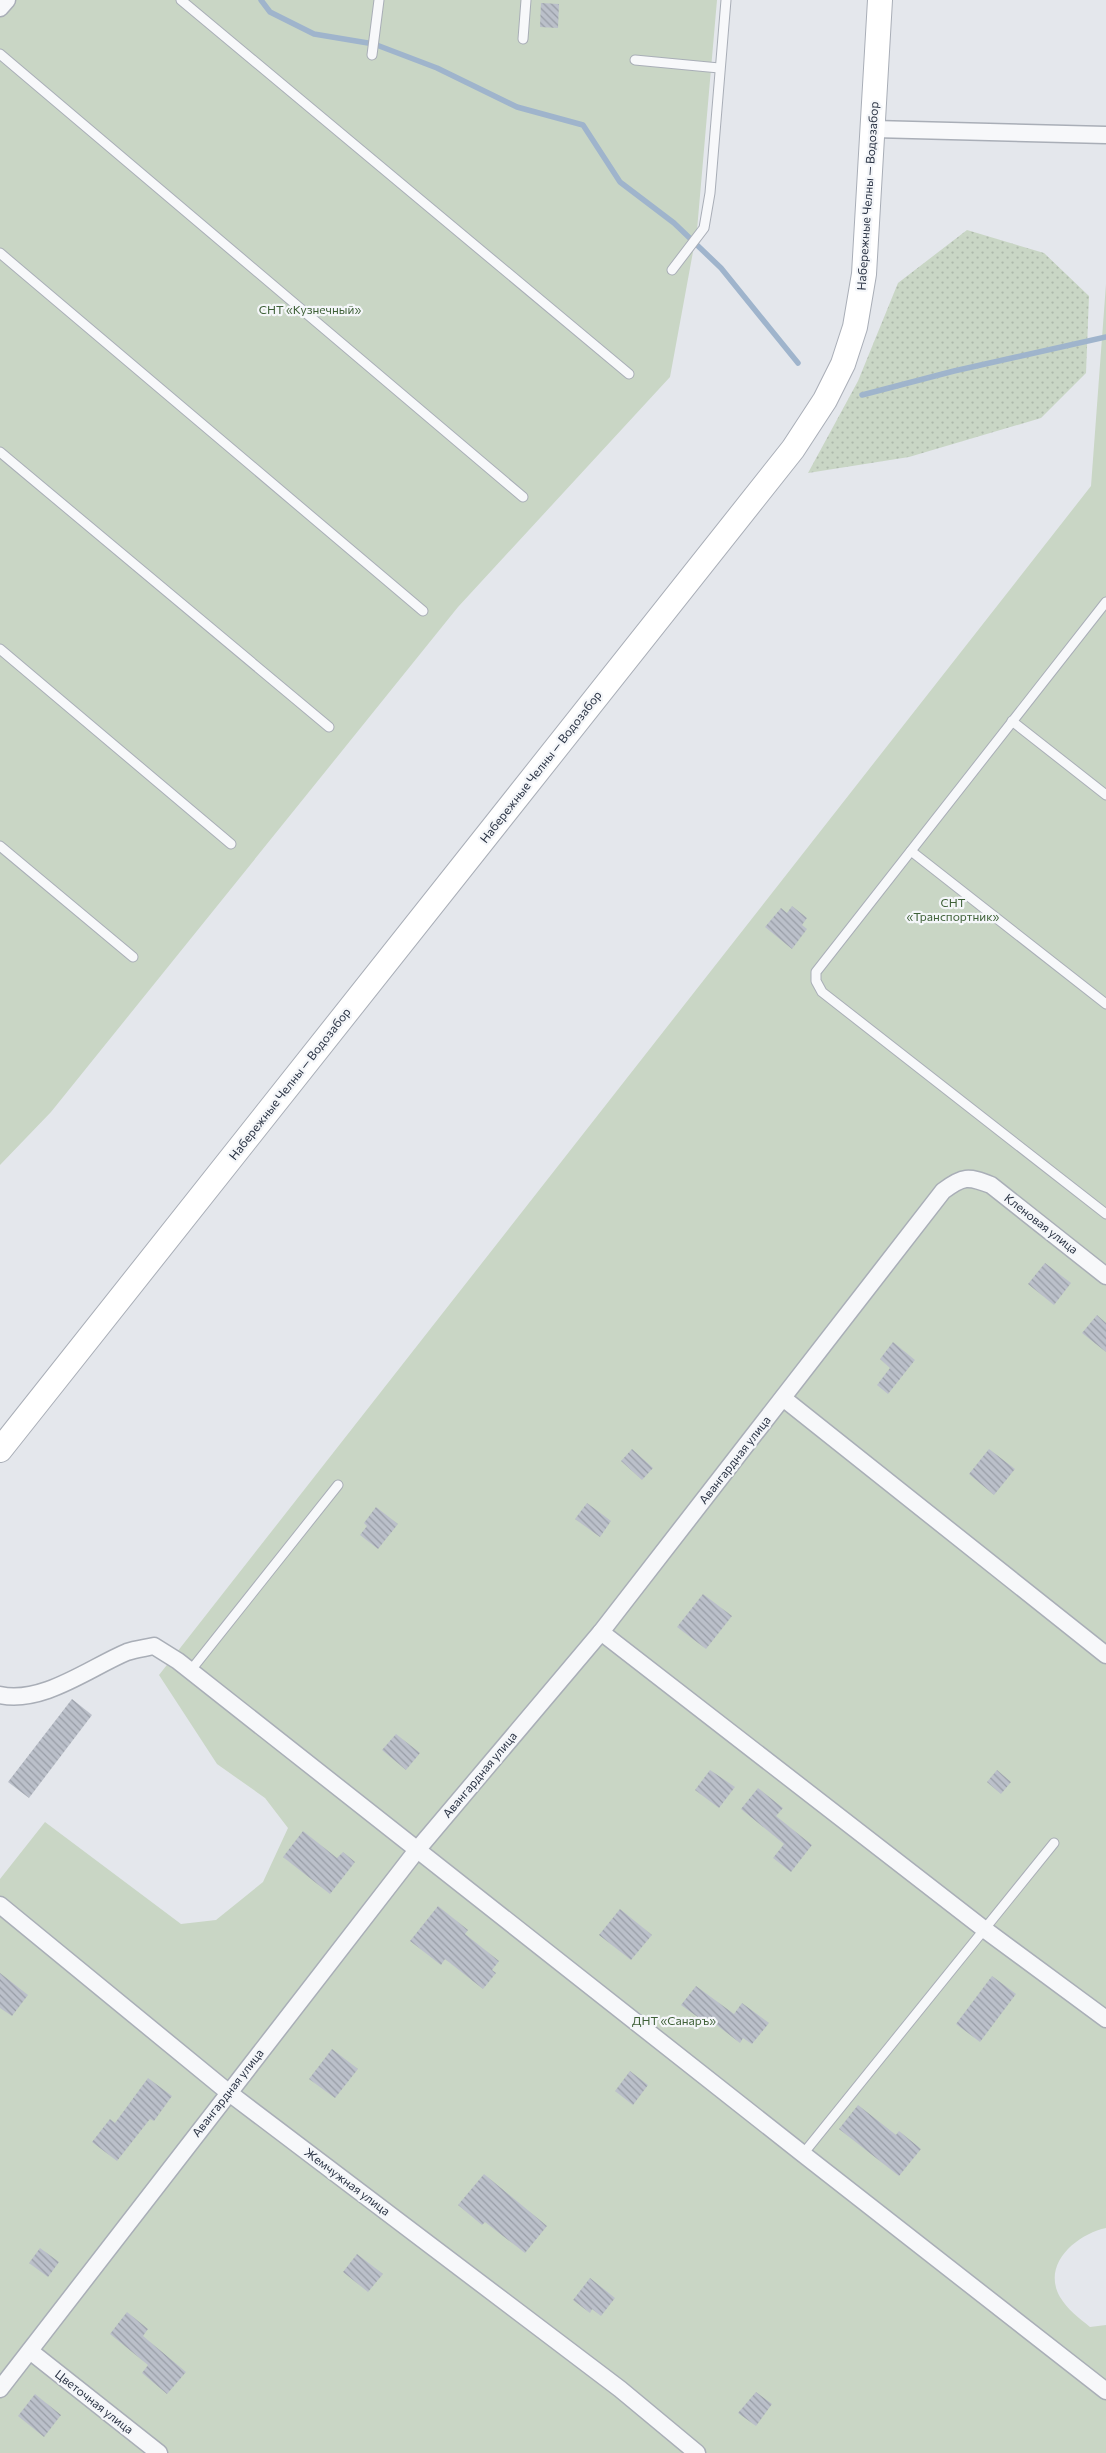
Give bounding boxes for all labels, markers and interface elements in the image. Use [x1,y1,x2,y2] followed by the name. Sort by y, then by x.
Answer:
[853,101,881,291] street label: Набережные Челны — Водозабор
[259,302,361,316] park label: СНТ «Кузнечный»
[476,687,604,845] street label: Набережные Челны — Водозабор
[907,895,1000,923] park label: СНТ «Транспортник»
[225,1004,353,1162] street label: Набережные Челны — Водозабор
[1002,1190,1081,1256] street label: Кленовая улица
[696,1413,773,1506] street label: Авангардная улица
[439,1729,519,1820] street label: Авангардная улица
[632,2013,716,2027] park label: ДНТ «Санаръ»
[189,2046,266,2139] street label: Авангардная улица
[302,2145,393,2218] street label: Жемчужная улица
[53,2366,137,2436] street label: Цветочная улица

